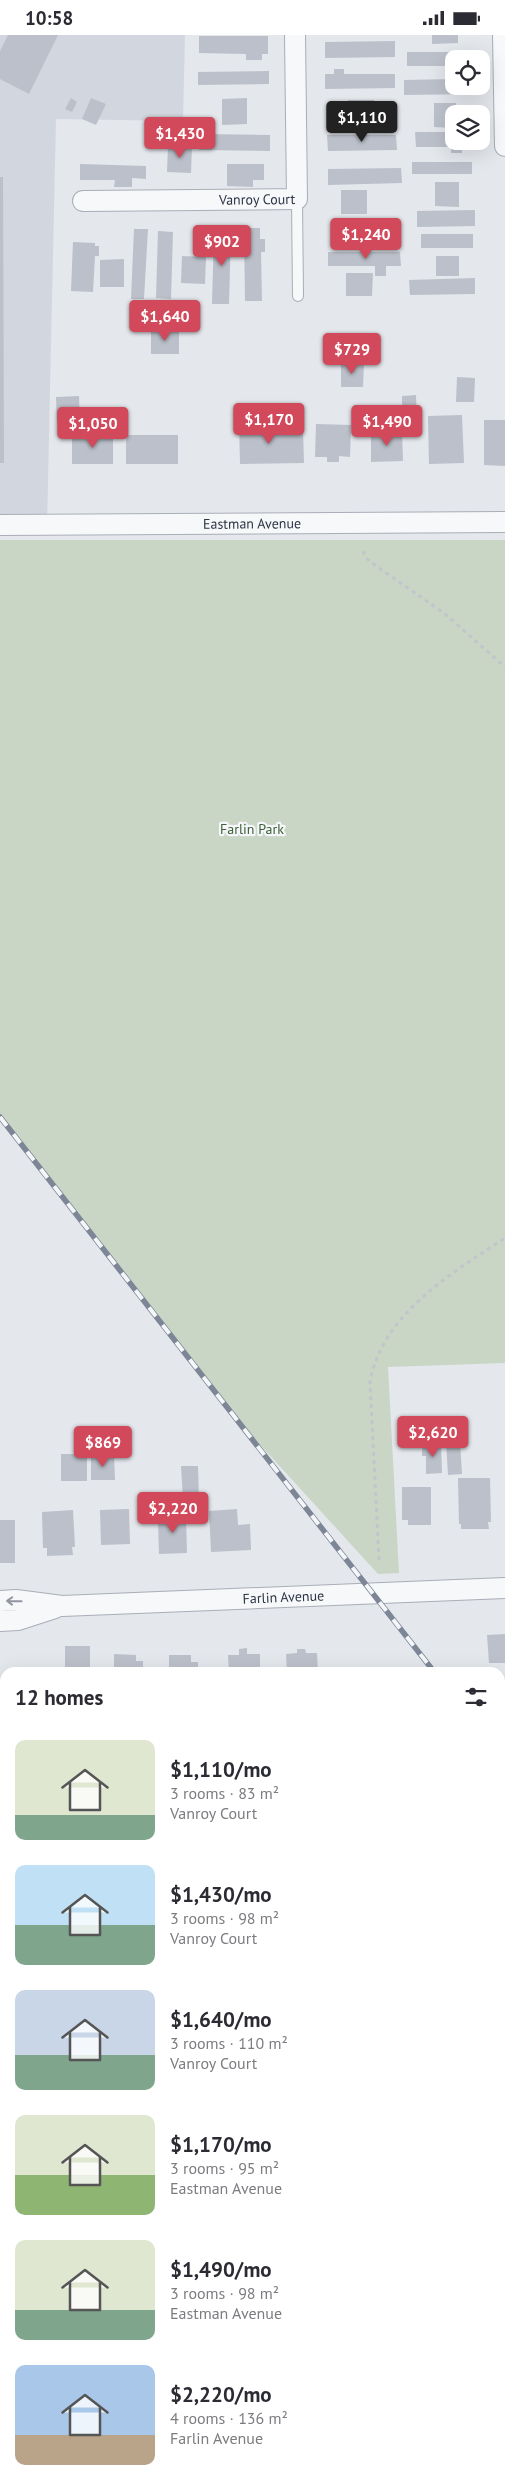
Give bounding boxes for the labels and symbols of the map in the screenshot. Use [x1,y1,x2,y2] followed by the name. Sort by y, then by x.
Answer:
[321,101,403,143] pin: $1,110
[139,117,221,159] pin: $1,430
[218,190,295,209] street label: Vanroy Court
[325,217,407,260] pin: $1,240
[192,225,252,267] pin: $902
[124,299,206,342] pin: $1,640
[322,333,382,375] pin: $729
[228,403,310,445] pin: $1,170
[346,405,428,447] pin: $1,490
[52,407,134,449] pin: $1,050
[203,514,301,533] street label: Eastman Avenue
[220,820,284,838] park label: Farlin Park
[392,1415,474,1458] pin: $2,620
[73,1425,133,1468] pin: $869
[132,1491,214,1534] pin: $2,220
[242,1586,325,1608] street label: Farlin Avenue
[6,1596,22,1606] one-way arrow

